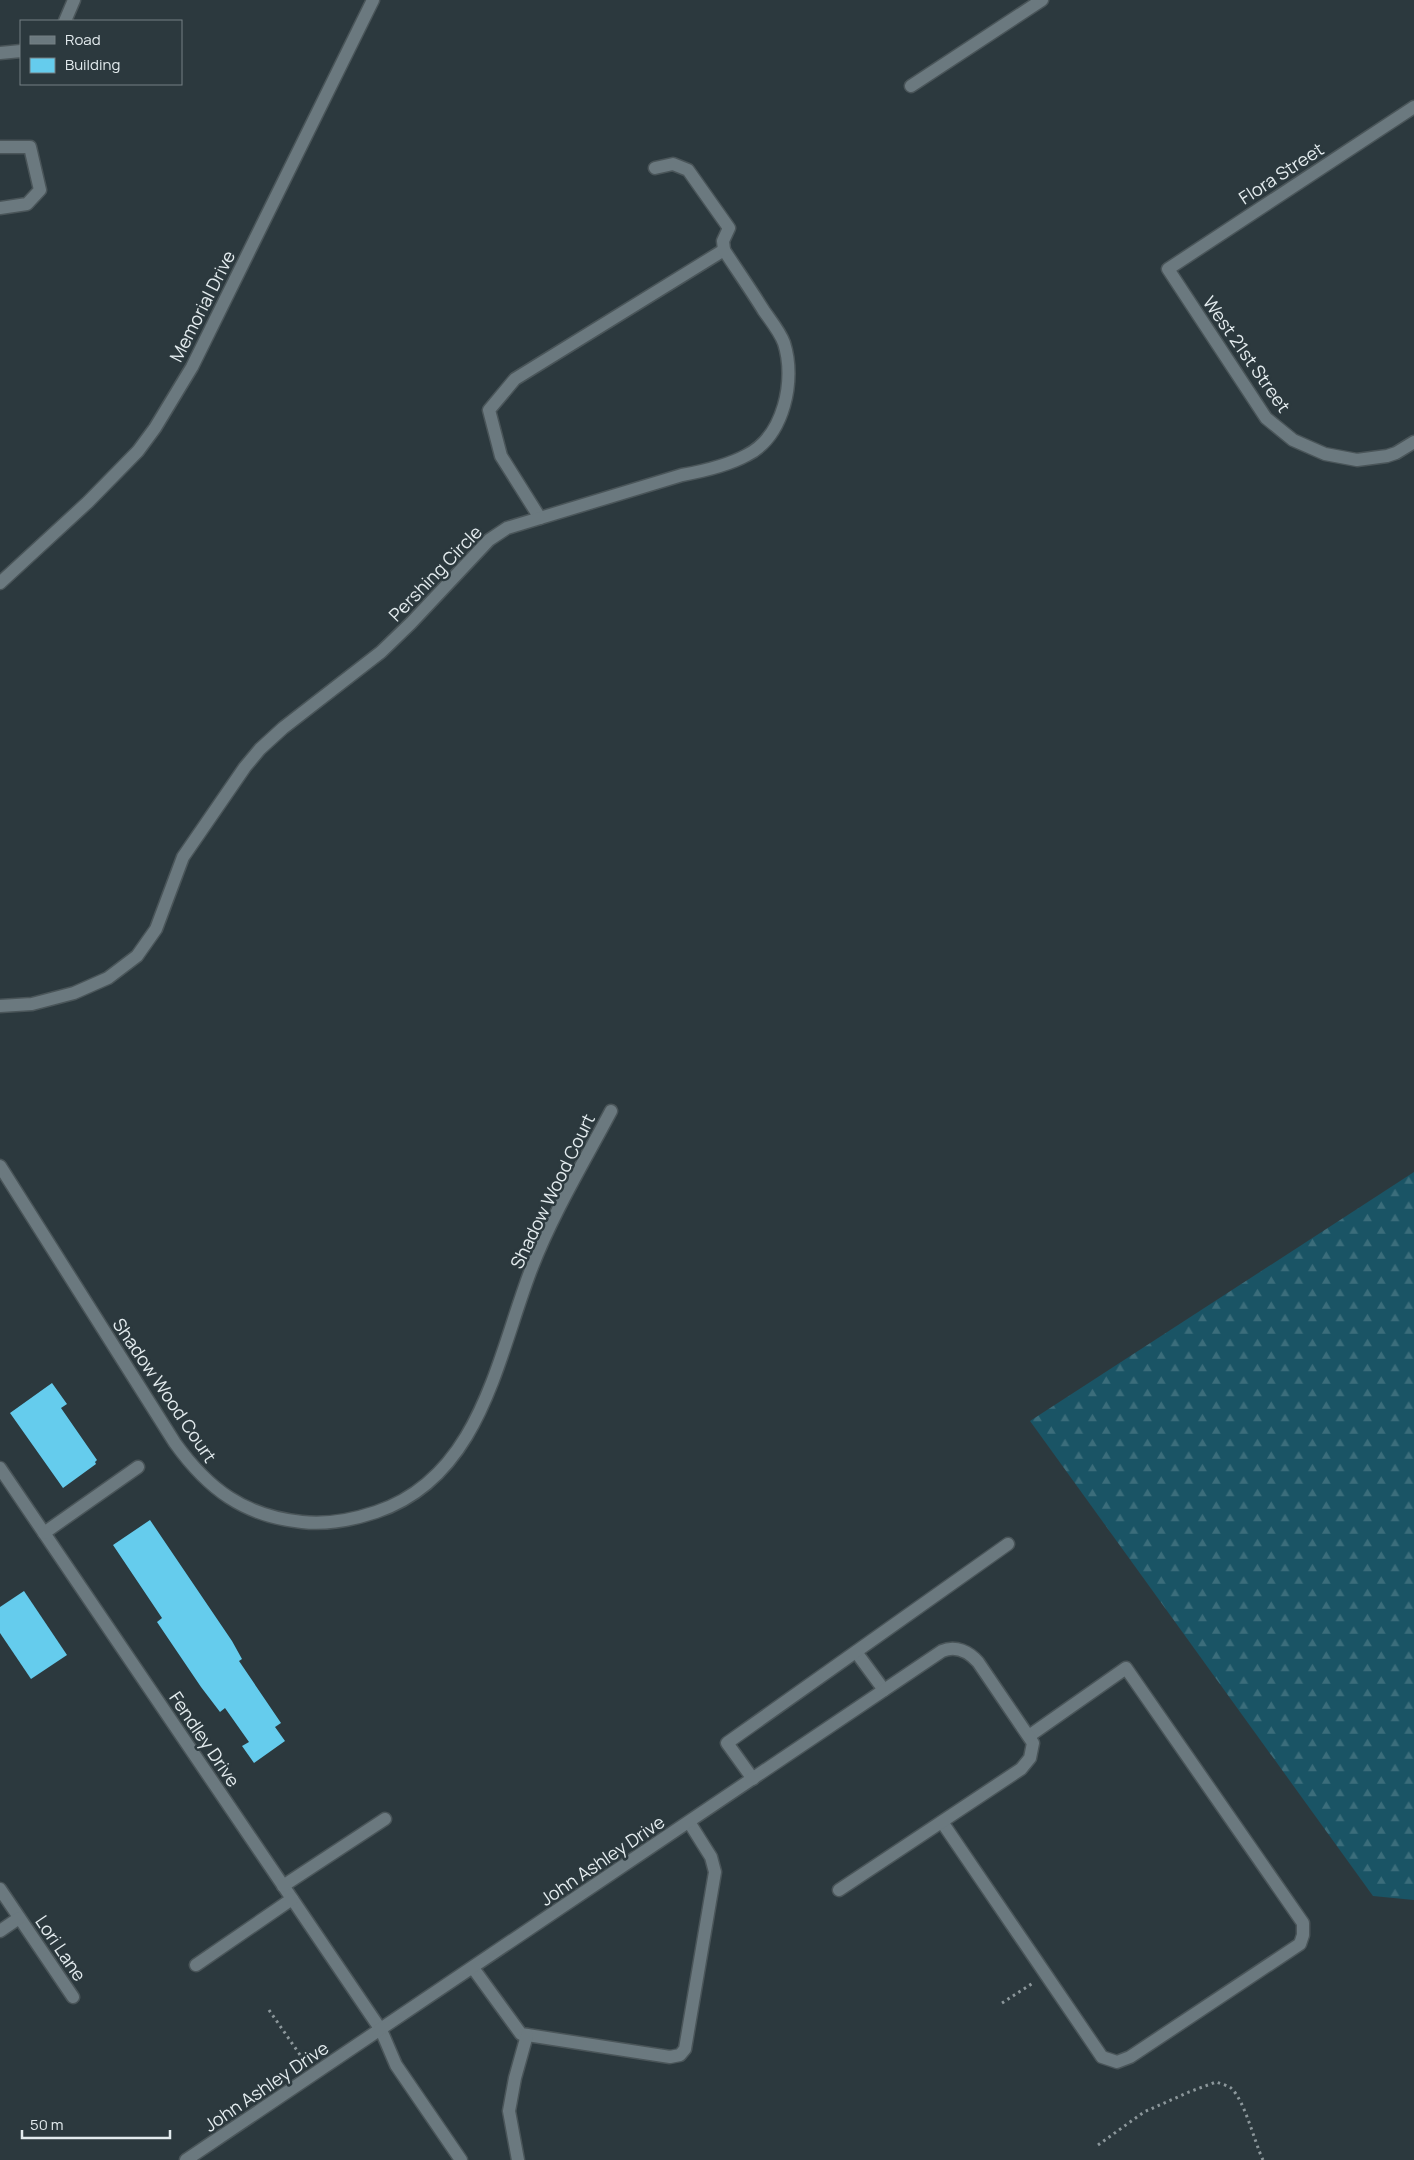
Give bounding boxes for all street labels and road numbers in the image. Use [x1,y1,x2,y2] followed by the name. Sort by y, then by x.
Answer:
[1234,137,1328,209] street label: Flora Street
[164,246,240,366] street label: Memorial Drive
[1198,291,1296,417] street label: West 21st Street
[383,520,487,626] street label: Pershing Circle
[504,1110,600,1272] street label: Shadow Wood Court
[108,1313,222,1467] street label: Shadow Wood Court
[164,1687,246,1791] street label: Fendley Drive
[535,1809,669,1911] street label: John Ashley Drive
[30,1910,92,1986] street label: Lori Lane
[199,2035,333,2137] street label: John Ashley Drive

